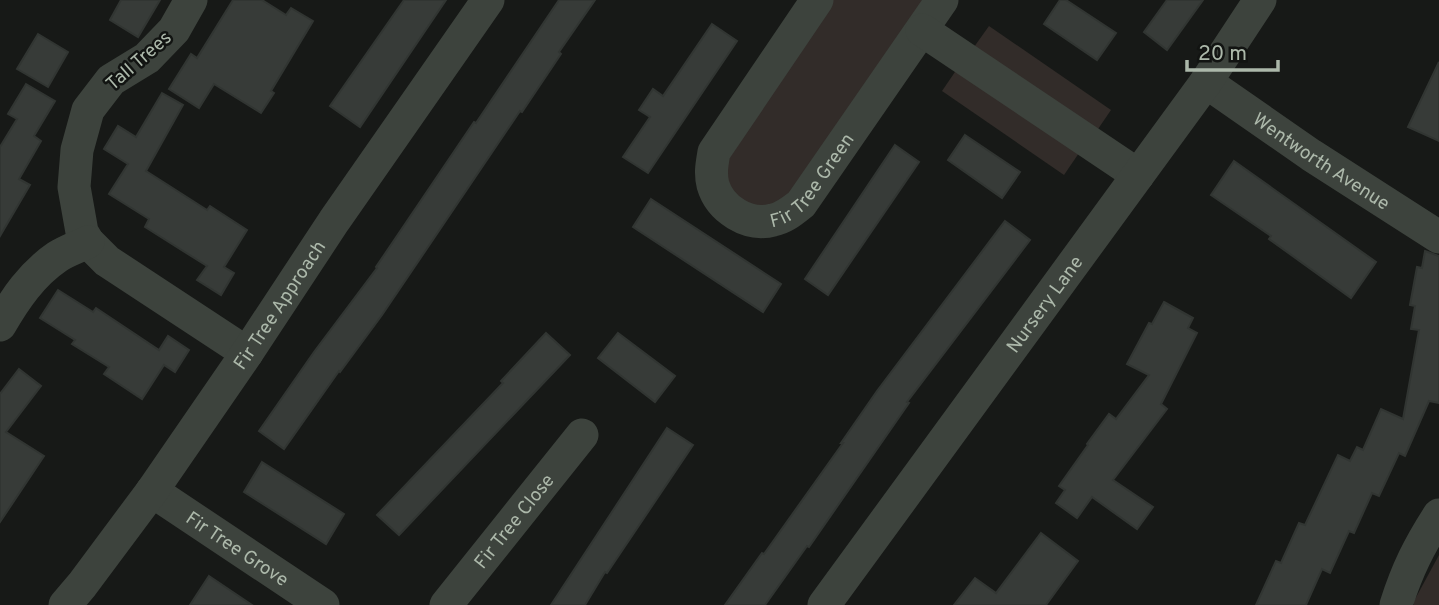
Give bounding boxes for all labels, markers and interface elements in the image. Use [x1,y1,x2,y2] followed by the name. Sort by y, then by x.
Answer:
[101,26,177,97] street label: Tall Trees
[1187,28,1278,72] scale bar
[1198,41,1247,68] text: 20 m
[1247,108,1394,216] street label: Wentworth Avenue
[768,129,860,234] street label: Fir Tree Green
[229,236,332,375] street label: Fir Tree Approach
[1002,252,1089,358] street label: Nursery Lane
[470,470,560,574] street label: Fir Tree Close
[181,507,293,593] street label: Fir Tree Grove

